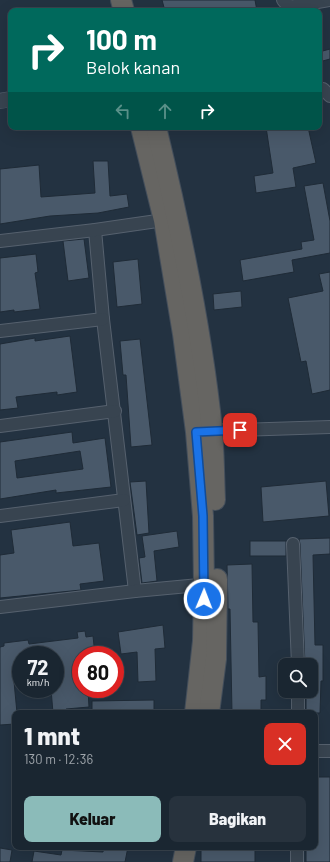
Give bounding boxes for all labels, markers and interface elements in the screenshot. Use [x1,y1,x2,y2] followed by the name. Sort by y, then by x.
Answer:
[86,22,157,56] text: 100 m
[20,24,72,76] icon: right
[86,56,180,78] text: Belok kanan
[112,100,134,122] icon: left
[154,100,176,122] icon: ahead
[196,100,218,122] icon: right
[223,413,257,447] pin
[229,419,251,441] icon: arrive
[183,578,225,620] position arrow
[72,646,124,698] speed limit sign: 80
[27,655,49,679] text: 72
[278,658,318,698] map controls
[278,658,318,698] button: search
[27,676,49,688] text: km/h
[24,721,80,750] text: 1 mnt
[264,723,306,765] button: close
[24,751,93,767] text: 130 m · 12:36
[24,796,161,842] button: Keluar
[169,796,306,842] button: Bagikan

